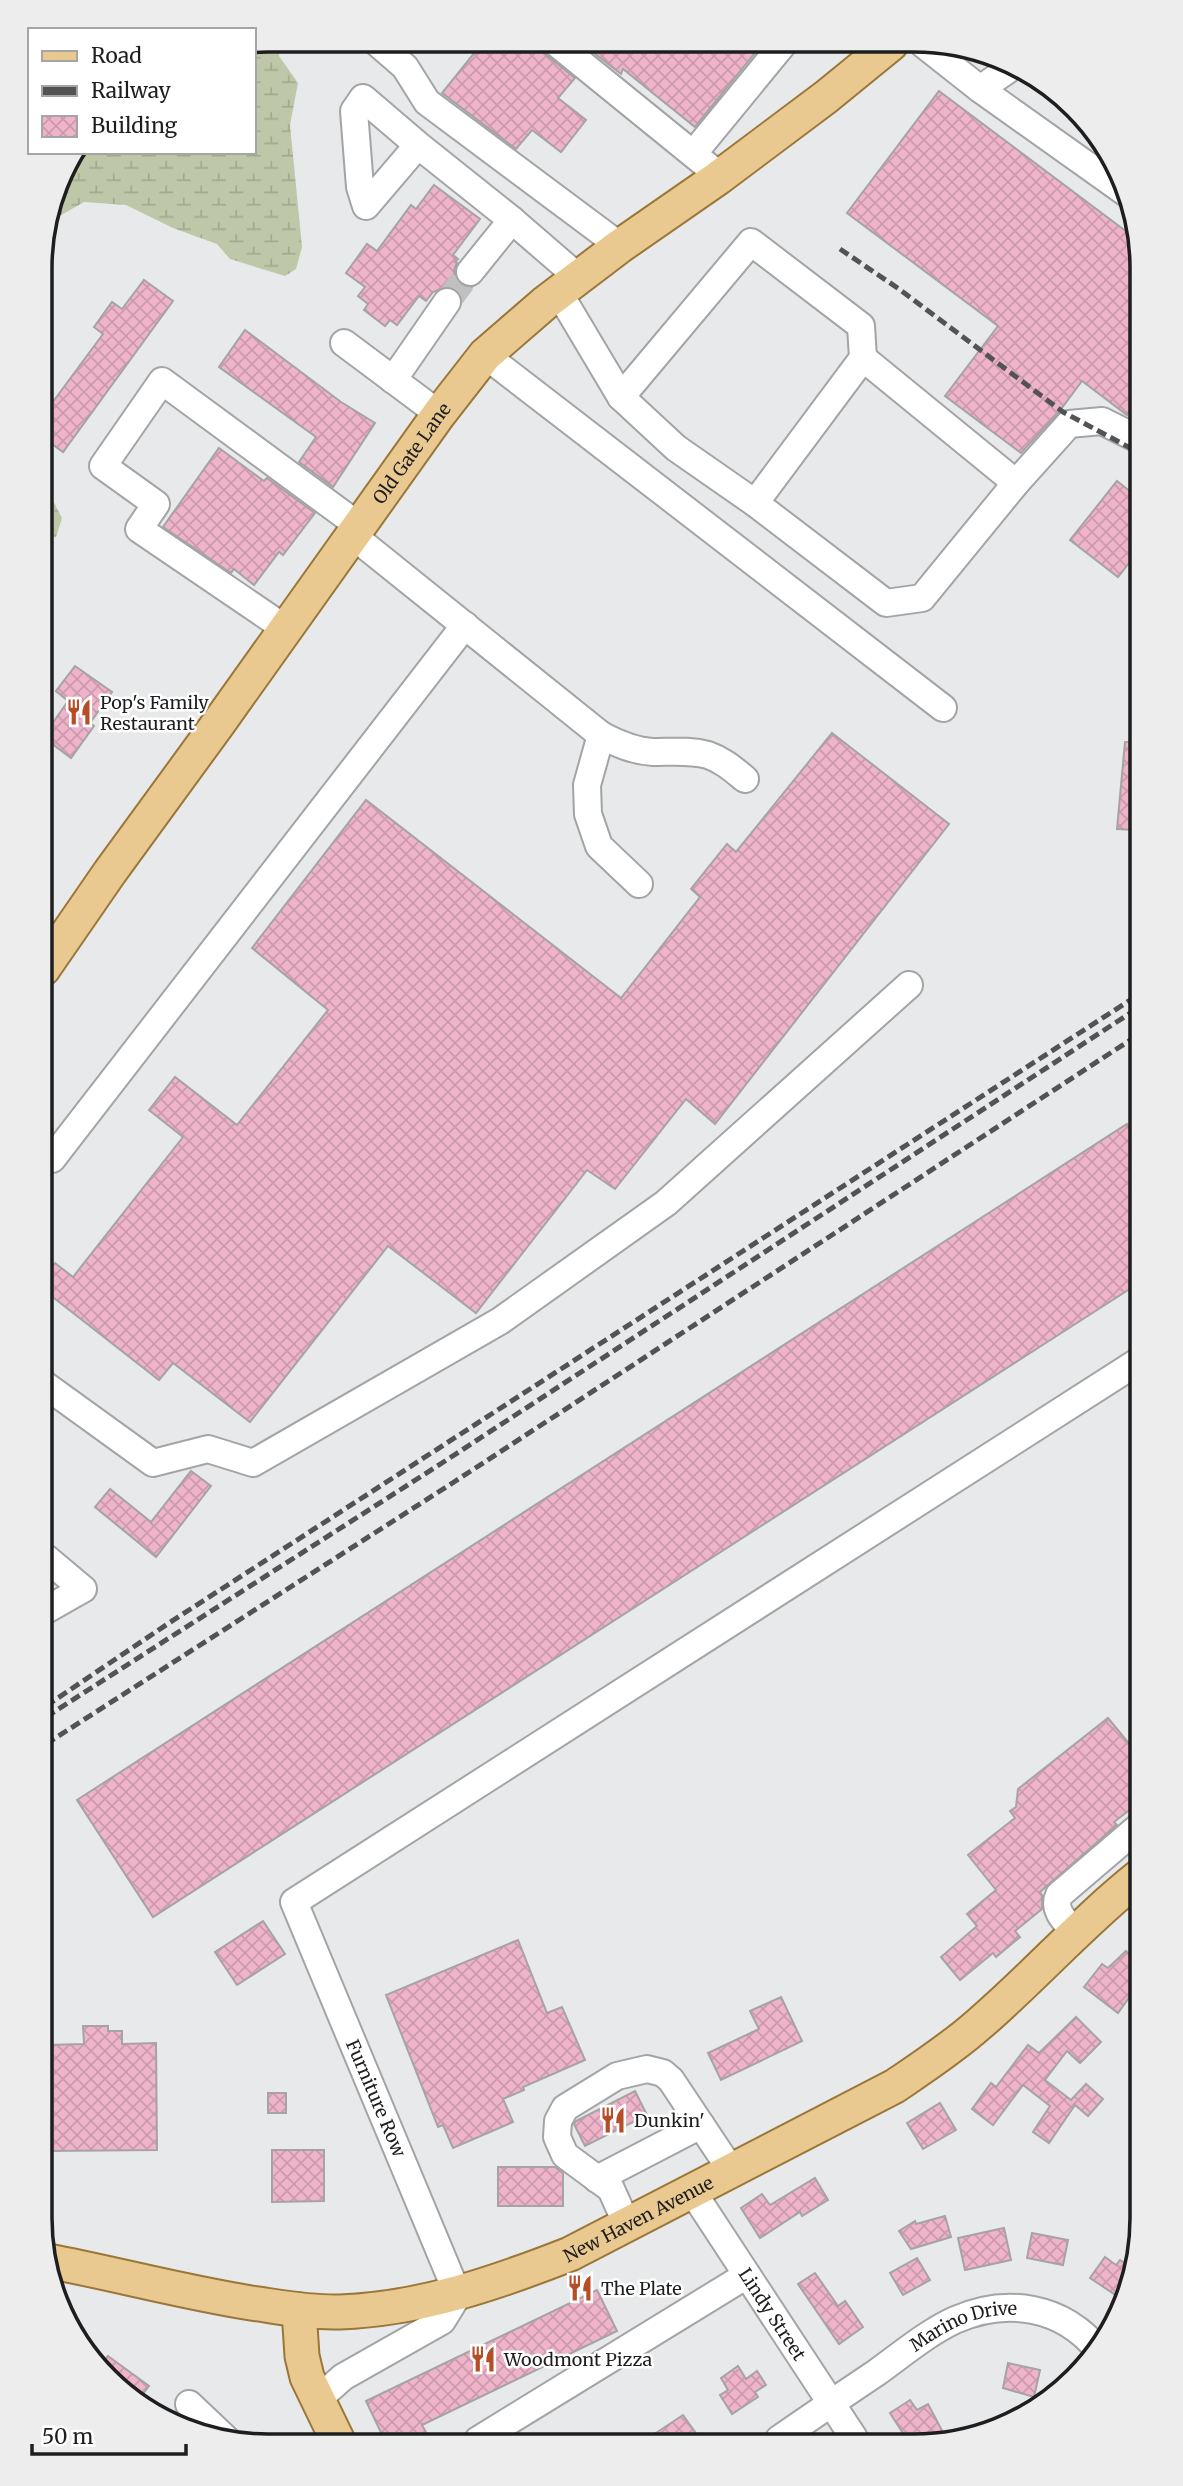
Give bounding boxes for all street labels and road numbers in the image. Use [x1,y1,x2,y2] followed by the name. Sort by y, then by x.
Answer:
[367,398,455,508] street label: Old Gate Lane
[341,2036,411,2161] street label: Furniture Row
[559,2171,717,2267] street label: New Haven Avenue
[734,2263,811,2364] street label: Lindy Street
[905,2296,1017,2356] street label: Marino Drive

